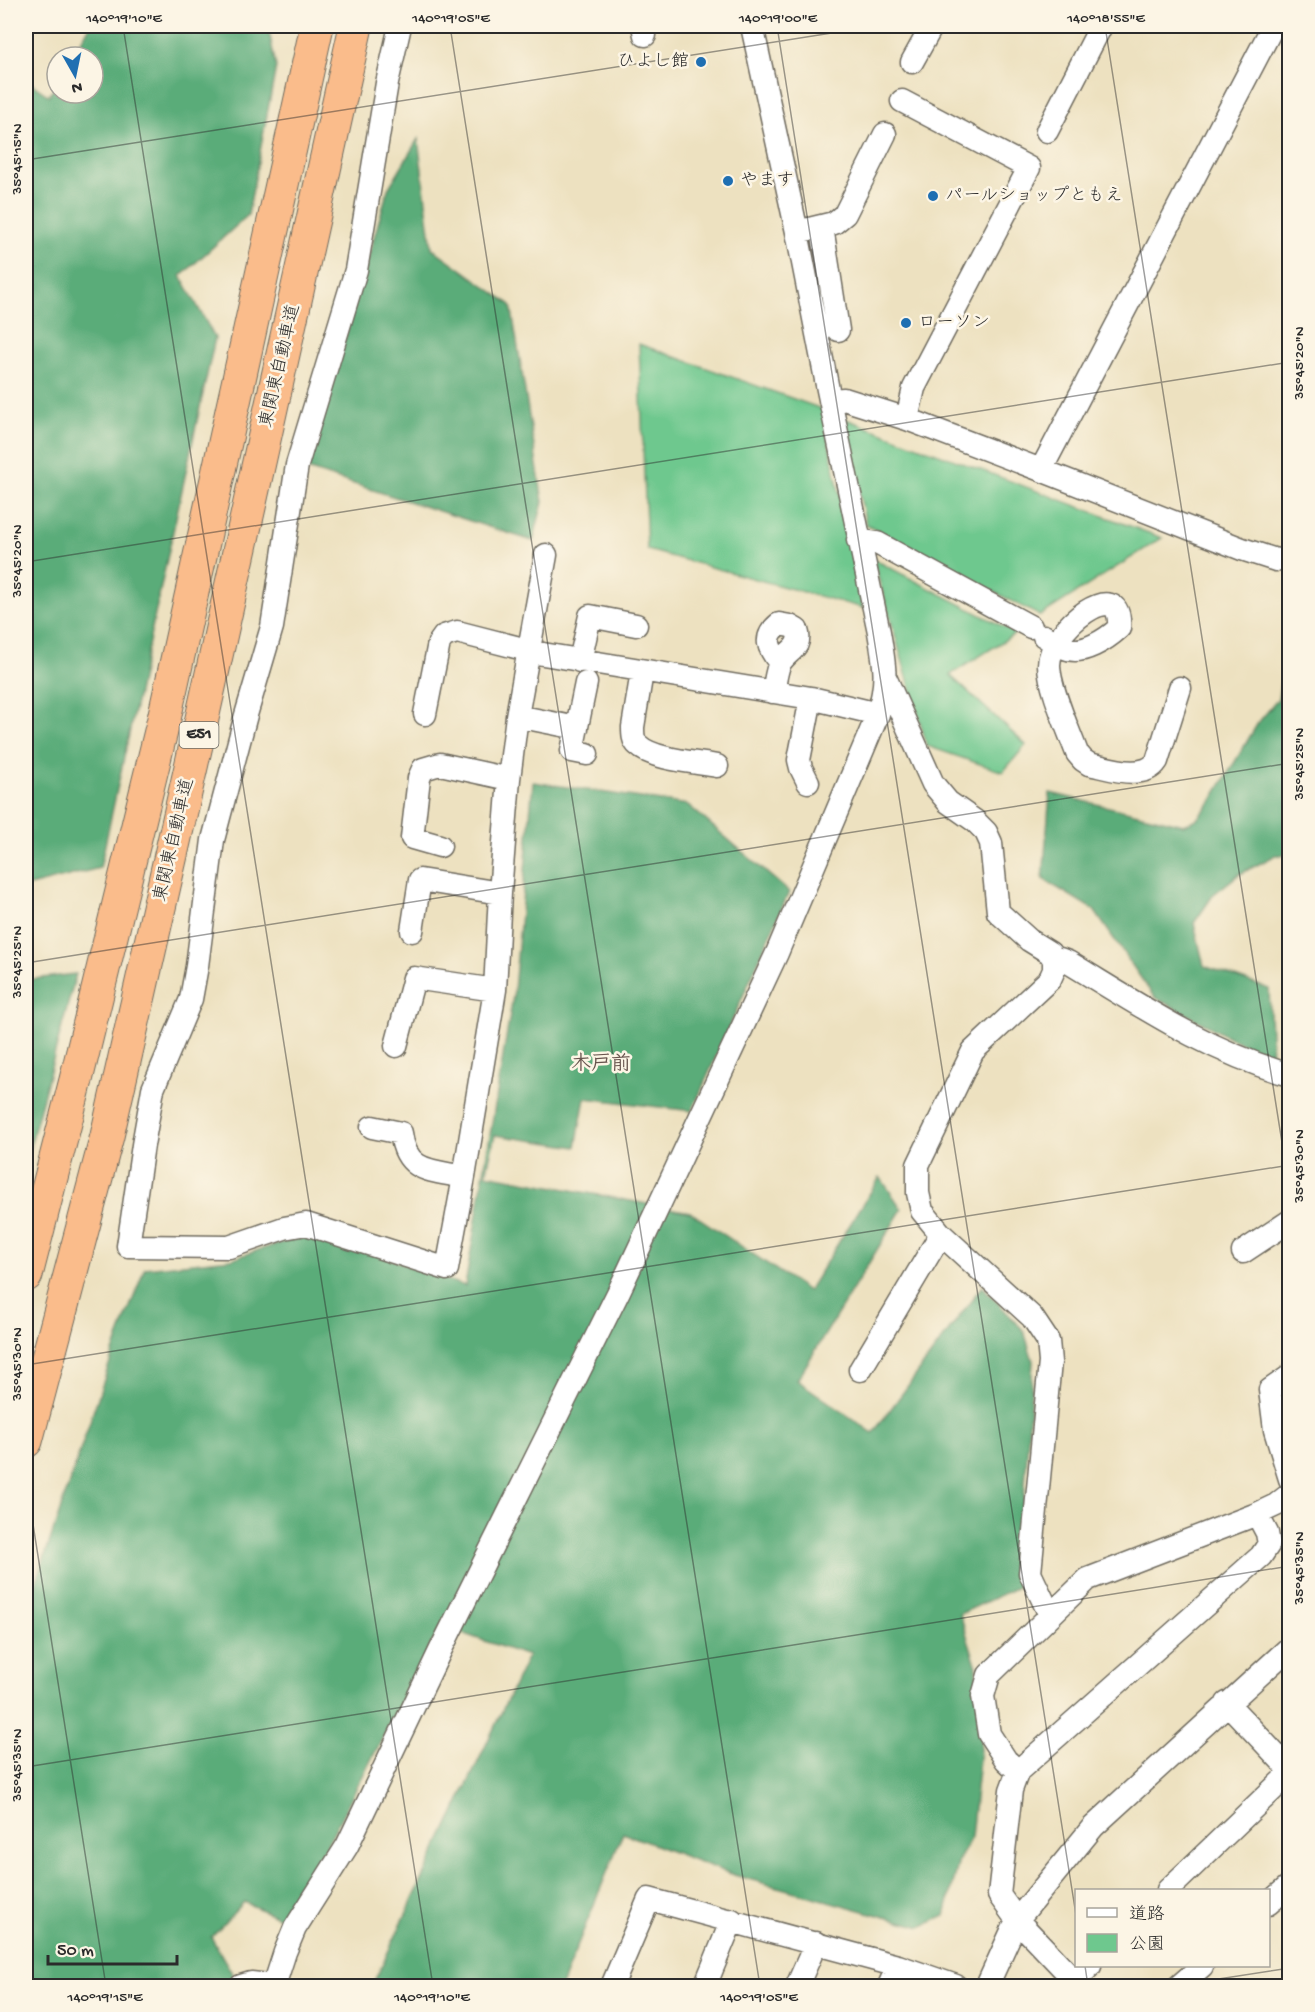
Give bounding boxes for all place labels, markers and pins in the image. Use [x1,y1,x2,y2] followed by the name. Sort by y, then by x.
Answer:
[617,51,689,73] place label: ひよし館
[694,55,708,69] marker: ひよし館
[740,171,794,192] place label: やます
[721,174,735,188] marker: やます
[945,185,1123,207] place label: パールショップともえ
[926,189,940,203] marker: パールショップともえ
[918,313,990,334] place label: ローソン
[899,316,913,330] marker: ローソン

